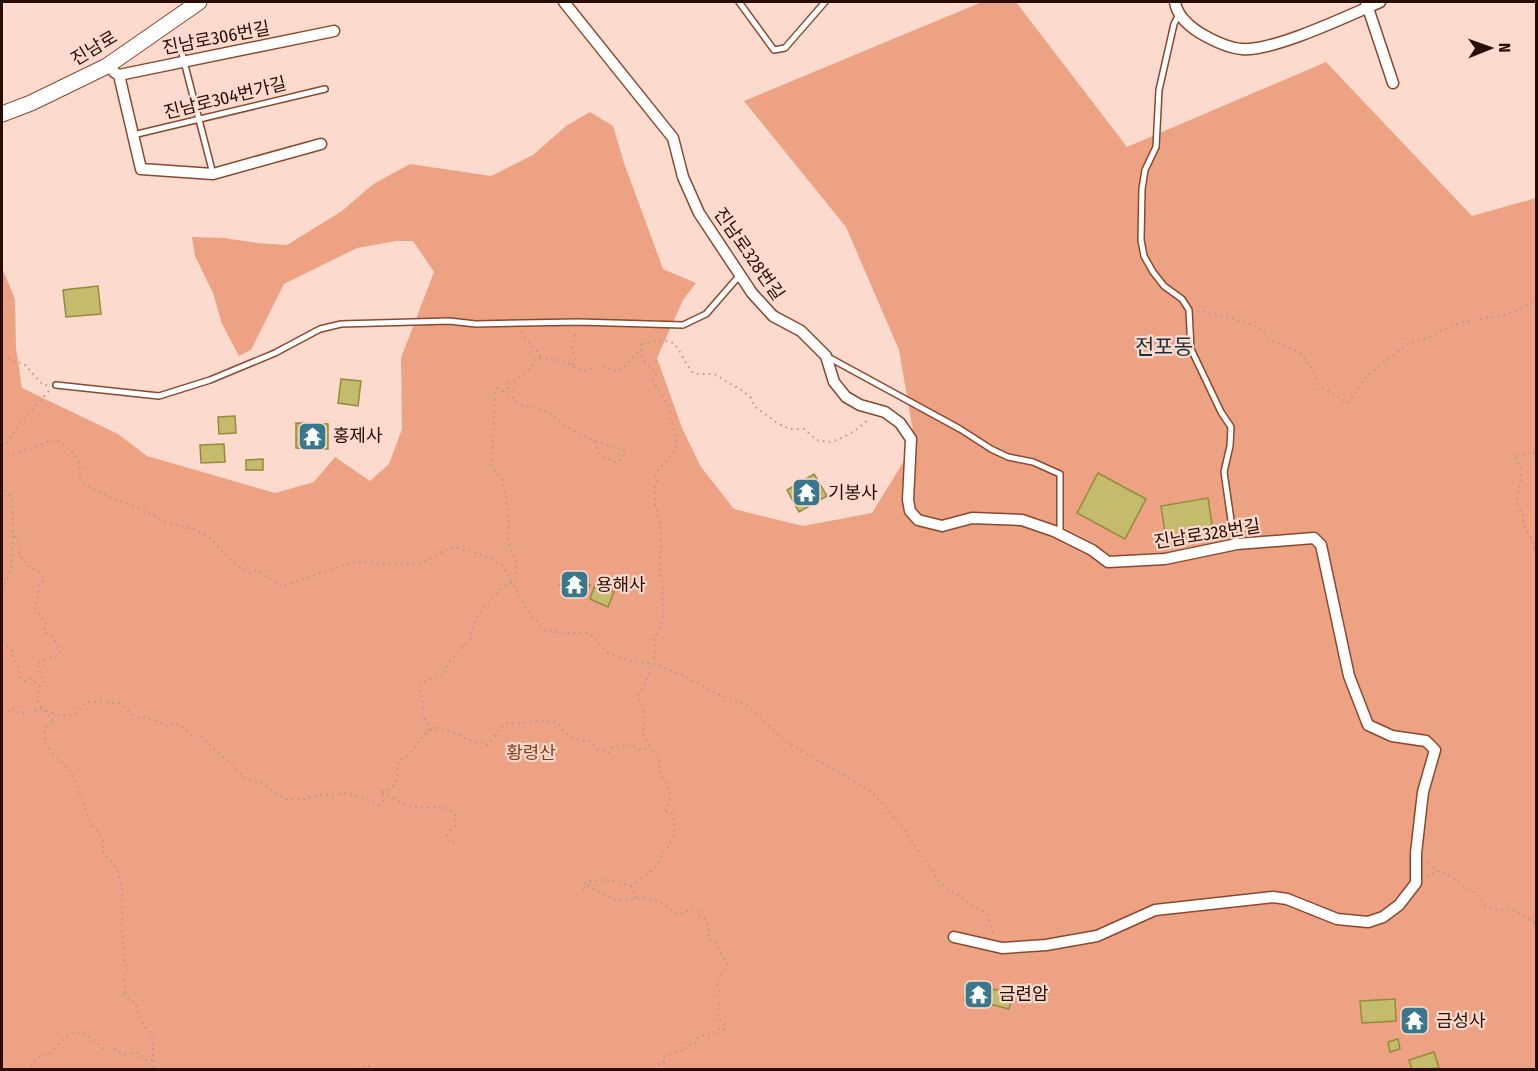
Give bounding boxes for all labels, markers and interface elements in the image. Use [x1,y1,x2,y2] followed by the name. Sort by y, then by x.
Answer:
[160,17,272,59] street label: 진남로306번길
[1460,18,1520,78] north arrow
[67,26,121,70] street label: 진남로
[1495,43,1514,53] text: N
[161,72,289,124] street label: 진남로304번가길
[709,204,789,304] street label: 진남로328번길
[1135,334,1193,360] district label: 전포동
[296,420,328,452] temple icon: 홍제사
[333,425,383,447] place label: 홍제사
[791,477,823,509] temple icon: 기봉사
[828,482,878,504] place label: 기봉사
[1152,515,1262,553] street label: 진남로328번길
[559,569,591,601] temple icon: 용해사
[596,574,646,596] place label: 용해사
[506,742,556,764] park label: 황령산
[962,978,994,1010] temple icon: 금련암
[999,983,1049,1005] place label: 금련암
[1399,1005,1431,1037] temple icon: 금성사
[1436,1010,1486,1032] place label: 금성사

